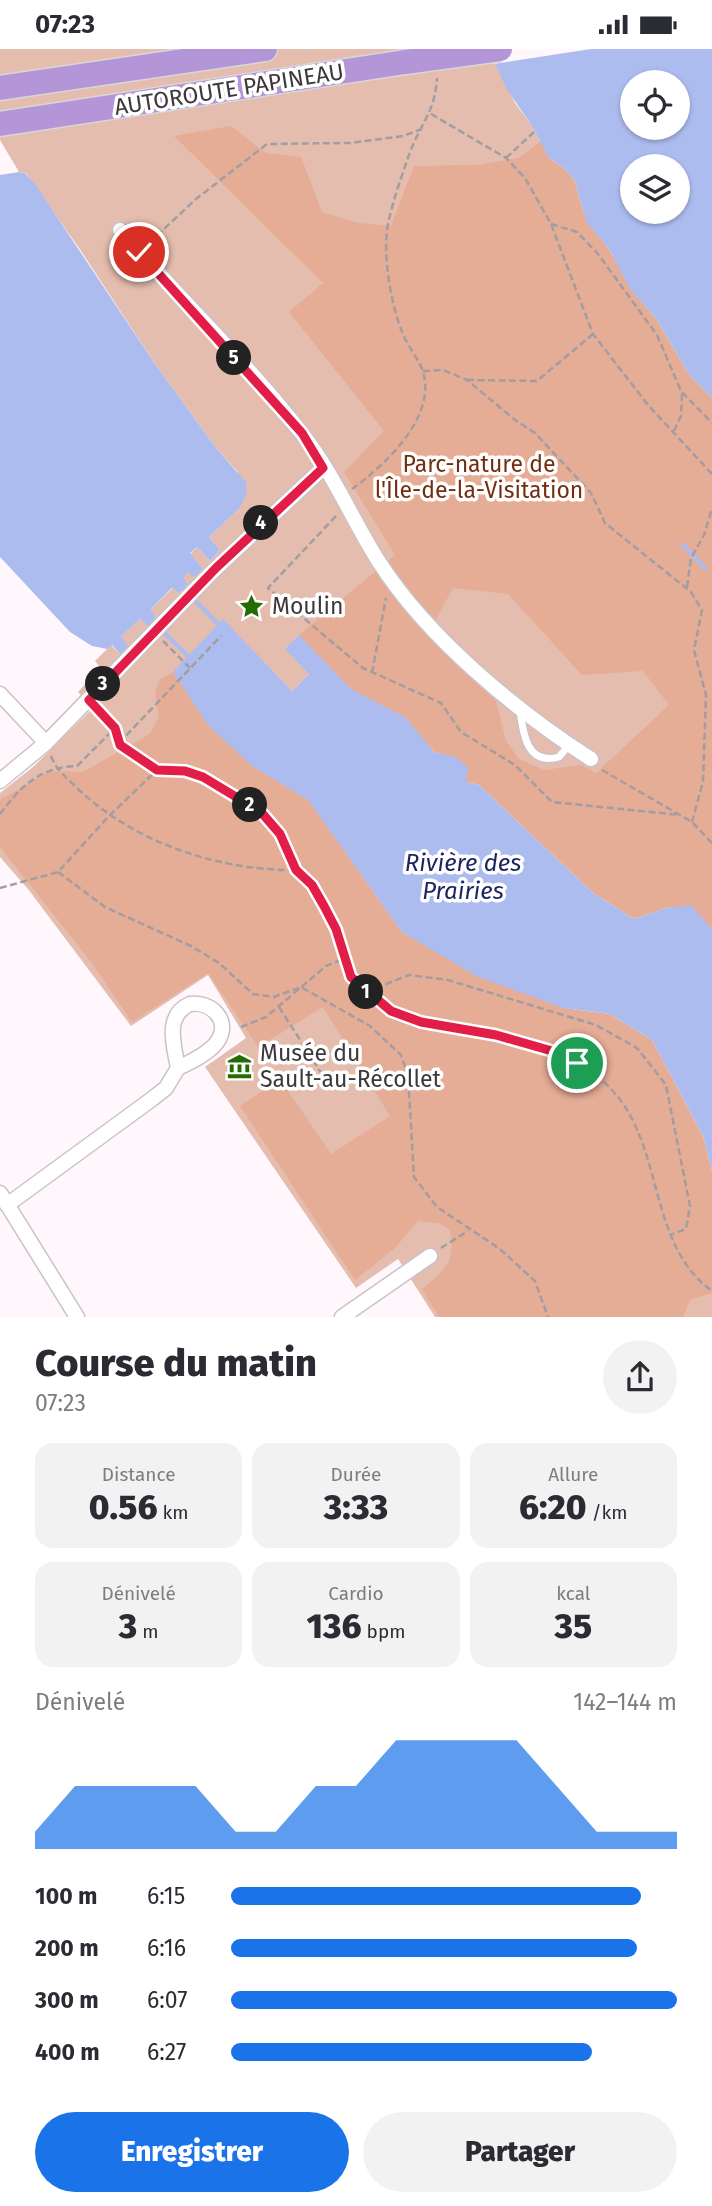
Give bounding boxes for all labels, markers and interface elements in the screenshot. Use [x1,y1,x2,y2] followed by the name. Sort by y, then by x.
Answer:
[35,9,95,40] text: 07:23
[112,57,346,121] street label: AUTOROUTE PAPINEAU
[620,70,690,224] map controls
[620,70,690,140] button: locate
[620,154,690,224] button: layers
[109,222,169,282] pin
[120,233,158,271] icon: check
[216,341,252,375] pin: 5
[228,346,239,369] text: 5
[375,450,583,504] park label: Parc-nature de l'Île-de-la-Visitation
[244,505,278,540] pin: 4
[255,511,266,534] text: 4
[238,592,266,620] place icon: Moulin
[272,592,343,620] place label: Moulin
[86,667,120,701] pin: 3
[98,672,107,695] text: 3
[232,787,268,823] pin: 2
[245,793,254,816] text: 2
[405,849,521,905] water label: Rivière des Prairies
[348,975,384,1009] pin: 1
[361,980,370,1003] text: 1
[547,1033,607,1093] pin
[260,1039,442,1093] place label: Musée du Sault-au-Récollet
[558,1044,596,1082] icon: arrive
[226,1052,254,1080] museum icon: Musée du Sault-au-Récollet
[35,1340,317,1386] text: Course du matin
[603,1340,677,1414] button: share
[35,1389,86,1417] text: 07:23
[102,1463,176,1486] text: Distance
[331,1463,381,1486] text: Durée
[548,1463,598,1486] text: Allure
[89,1486,158,1528] text: 0.56
[324,1486,388,1528] text: 3:33
[519,1486,587,1528] text: 6:20
[158,1501,189,1524] text: km
[587,1501,628,1524] text: /km
[101,1582,176,1605] text: Dénivelé
[328,1582,384,1605] text: Cardio
[556,1582,590,1605] text: kcal
[119,1605,137,1647] text: 3
[307,1605,362,1647] text: 136
[555,1605,592,1647] text: 35
[137,1620,159,1643] text: m
[362,1620,405,1643] text: bpm
[35,1688,125,1716] text: Dénivelé
[573,1688,677,1716] text: 142–144 m
[35,1882,97,1910] text: 100 m
[147,1882,185,1910] text: 6:15
[35,1934,99,1962] text: 200 m
[147,1934,186,1962] text: 6:16
[35,1986,99,2014] text: 300 m
[147,1986,187,2014] text: 6:07
[35,2038,100,2066] text: 400 m
[147,2038,186,2066] text: 6:27
[35,2112,349,2192] button: Enregistrer
[363,2112,677,2192] button: Partager

